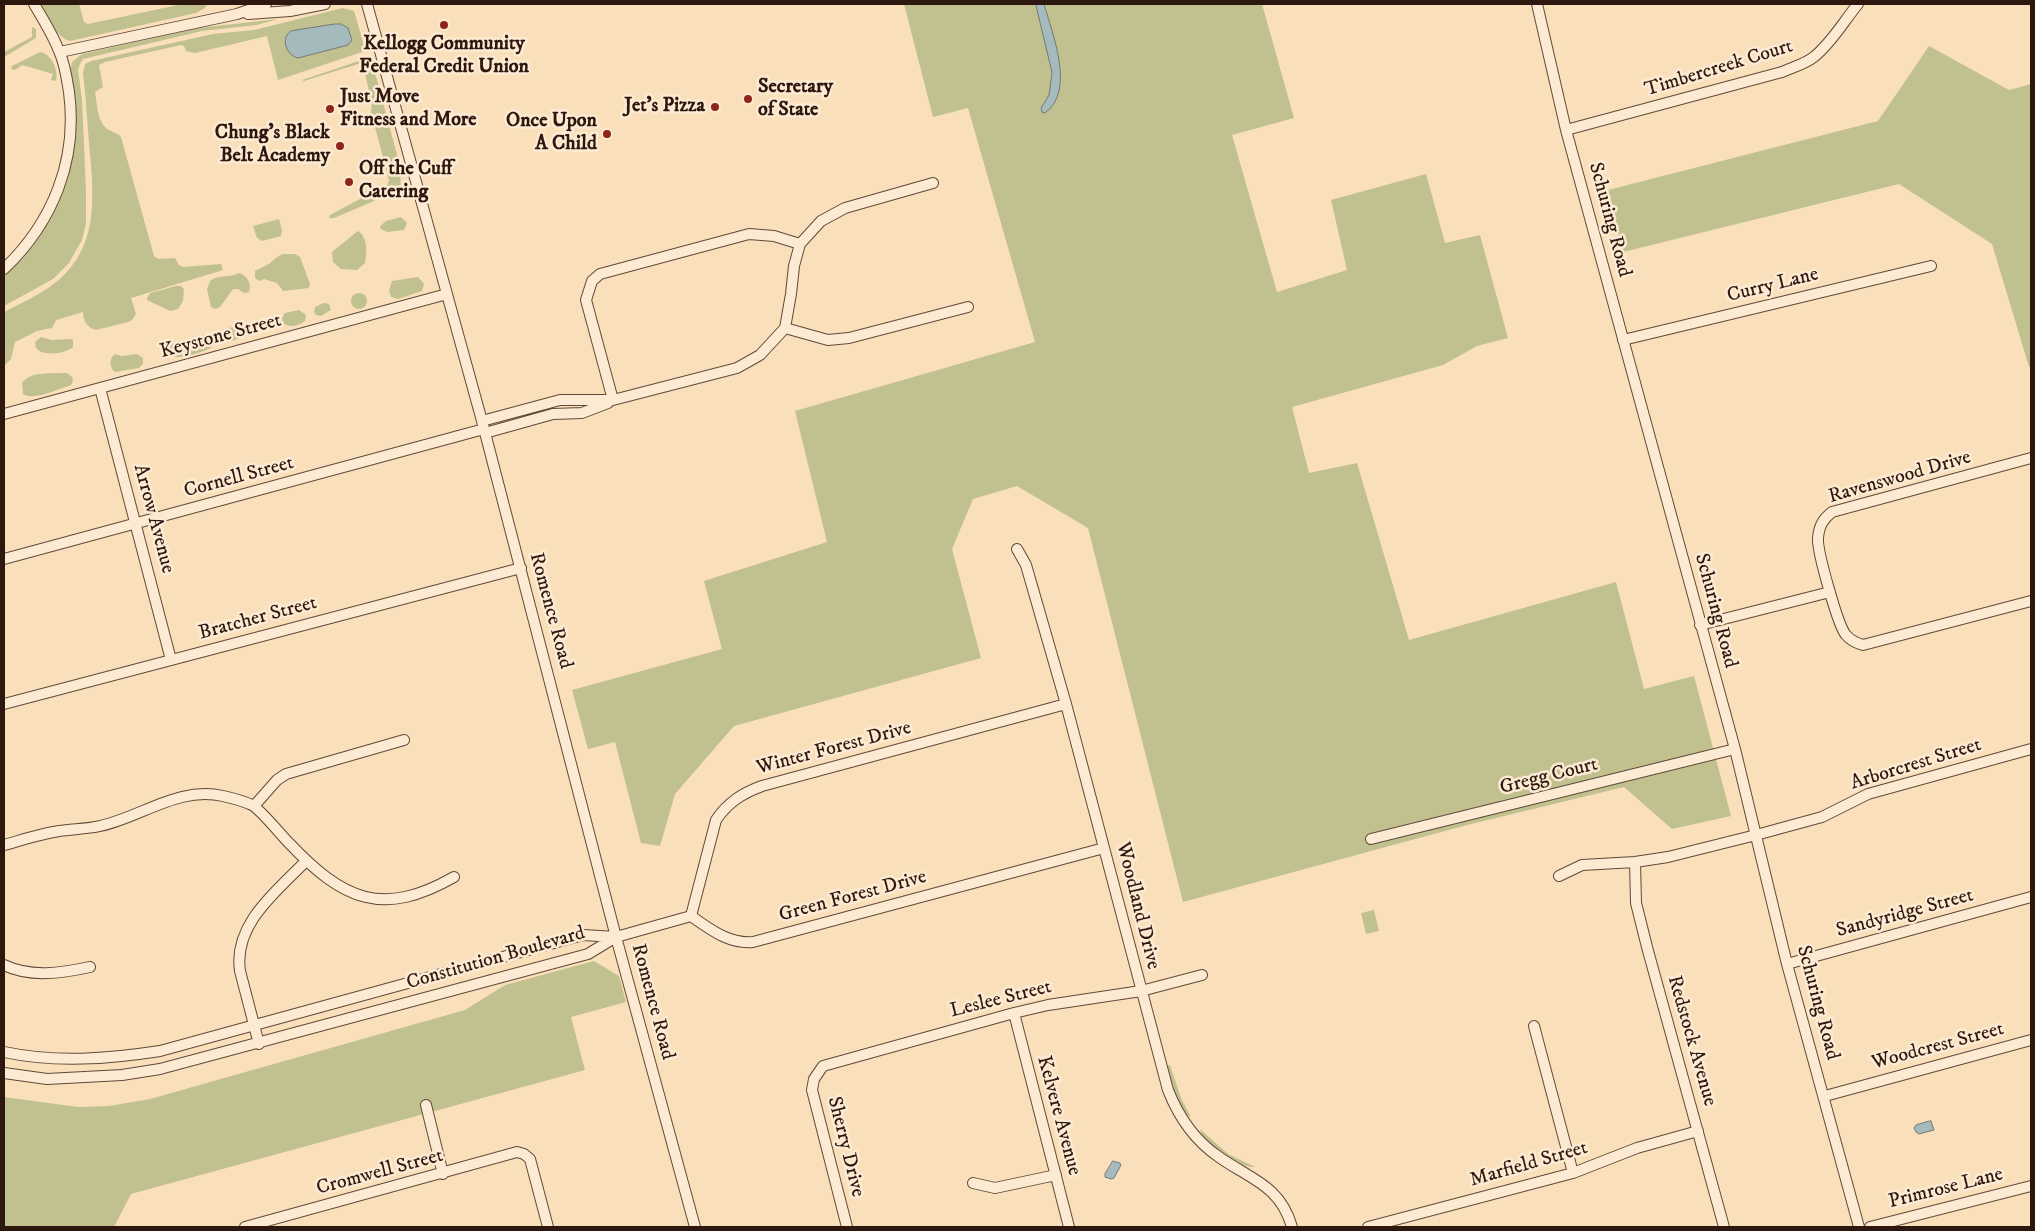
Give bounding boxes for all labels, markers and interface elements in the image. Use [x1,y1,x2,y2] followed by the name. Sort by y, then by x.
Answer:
[438,19,450,31] marker: Kellogg Community Federal Credit Union
[359,33,529,80] place label: Kellogg Community Federal Credit Union
[1642,35,1796,103] street label: Timbercreek Court
[758,76,833,123] place label: Secretary of State
[340,86,477,133] place label: Just Move Fitness and More
[742,93,754,105] marker: Secretary of State
[624,95,705,119] place label: Jet's Pizza
[709,101,721,113] marker: Jet's Pizza
[324,103,336,115] marker: Just Move Fitness and More
[506,110,597,157] place label: Once Upon A Child
[215,122,330,169] place label: Chung's Black Belt Academy
[601,128,613,140] marker: Once Upon A Child
[334,140,346,152] marker: Chung's Black Belt Academy
[359,158,452,205] place label: Off the Cuff Catering
[1582,160,1636,280] street label: Schuring Road
[343,176,355,188] marker: Off the Cuff Catering
[1725,263,1821,309] street label: Curry Lane
[158,309,284,365] street label: Keystone Street
[1826,446,1974,510] street label: Ravenswood Drive
[181,452,297,504] street label: Cornell Street
[127,462,179,576] street label: Arrow Avenue
[523,550,577,672] street label: Romence Road
[1688,551,1742,671] street label: Schuring Road
[196,592,320,646] street label: Bratcher Street
[754,717,914,781] street label: Winter Forest Drive
[1848,734,1984,796] street label: Arborcrest Street
[1498,753,1600,801] street label: Gregg Court
[1110,840,1164,972] street label: Woodland Drive
[777,866,929,928] street label: Green Forest Drive
[1834,884,1976,944] street label: Sandyridge Street
[404,922,588,996] street label: Constitution Boulevard
[625,941,679,1063] street label: Romence Road
[1790,943,1844,1063] street label: Schuring Road
[1661,973,1721,1109] street label: Redstock Avenue
[948,976,1054,1024] street label: Leslee Street
[1869,1018,2007,1076] street label: Woodcrest Street
[1031,1054,1085,1178] street label: Kelvere Avenue
[821,1094,869,1200] street label: Sherry Drive
[1467,1137,1591,1193] street label: Marfield Street
[314,1145,446,1201] street label: Cromwell Street
[1886,1163,2006,1215] street label: Primrose Lane

